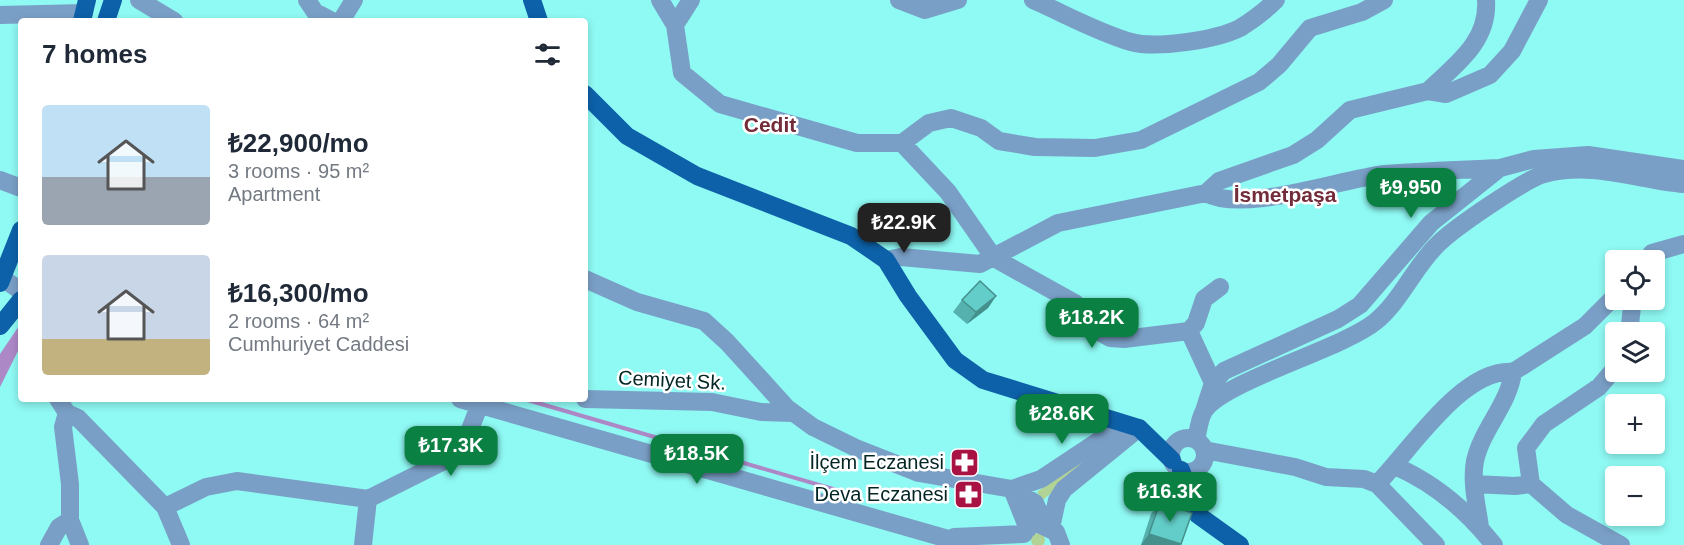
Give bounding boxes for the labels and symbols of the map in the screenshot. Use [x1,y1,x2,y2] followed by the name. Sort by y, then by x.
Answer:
[744,113,796,136] district label: Cedit
[1362,168,1460,219] pin: ₺9,950
[1234,183,1337,206] district label: İsmetpaşa
[855,203,953,254] pin: ₺22.9K
[1043,298,1141,349] pin: ₺18.2K
[618,366,726,394] street label: Cemiyet Sk.
[1013,394,1111,445] pin: ₺28.6K
[402,426,500,477] pin: ₺17.3K
[648,434,746,485] pin: ₺18.5K
[949,446,981,478] pharmacy icon: İlçem Eczanesi
[810,451,944,473] place label: İlçem Eczanesi
[1121,472,1219,523] pin: ₺16.3K
[953,478,985,510] pharmacy icon: Deva Eczanesi
[815,483,948,505] place label: Deva Eczanesi

